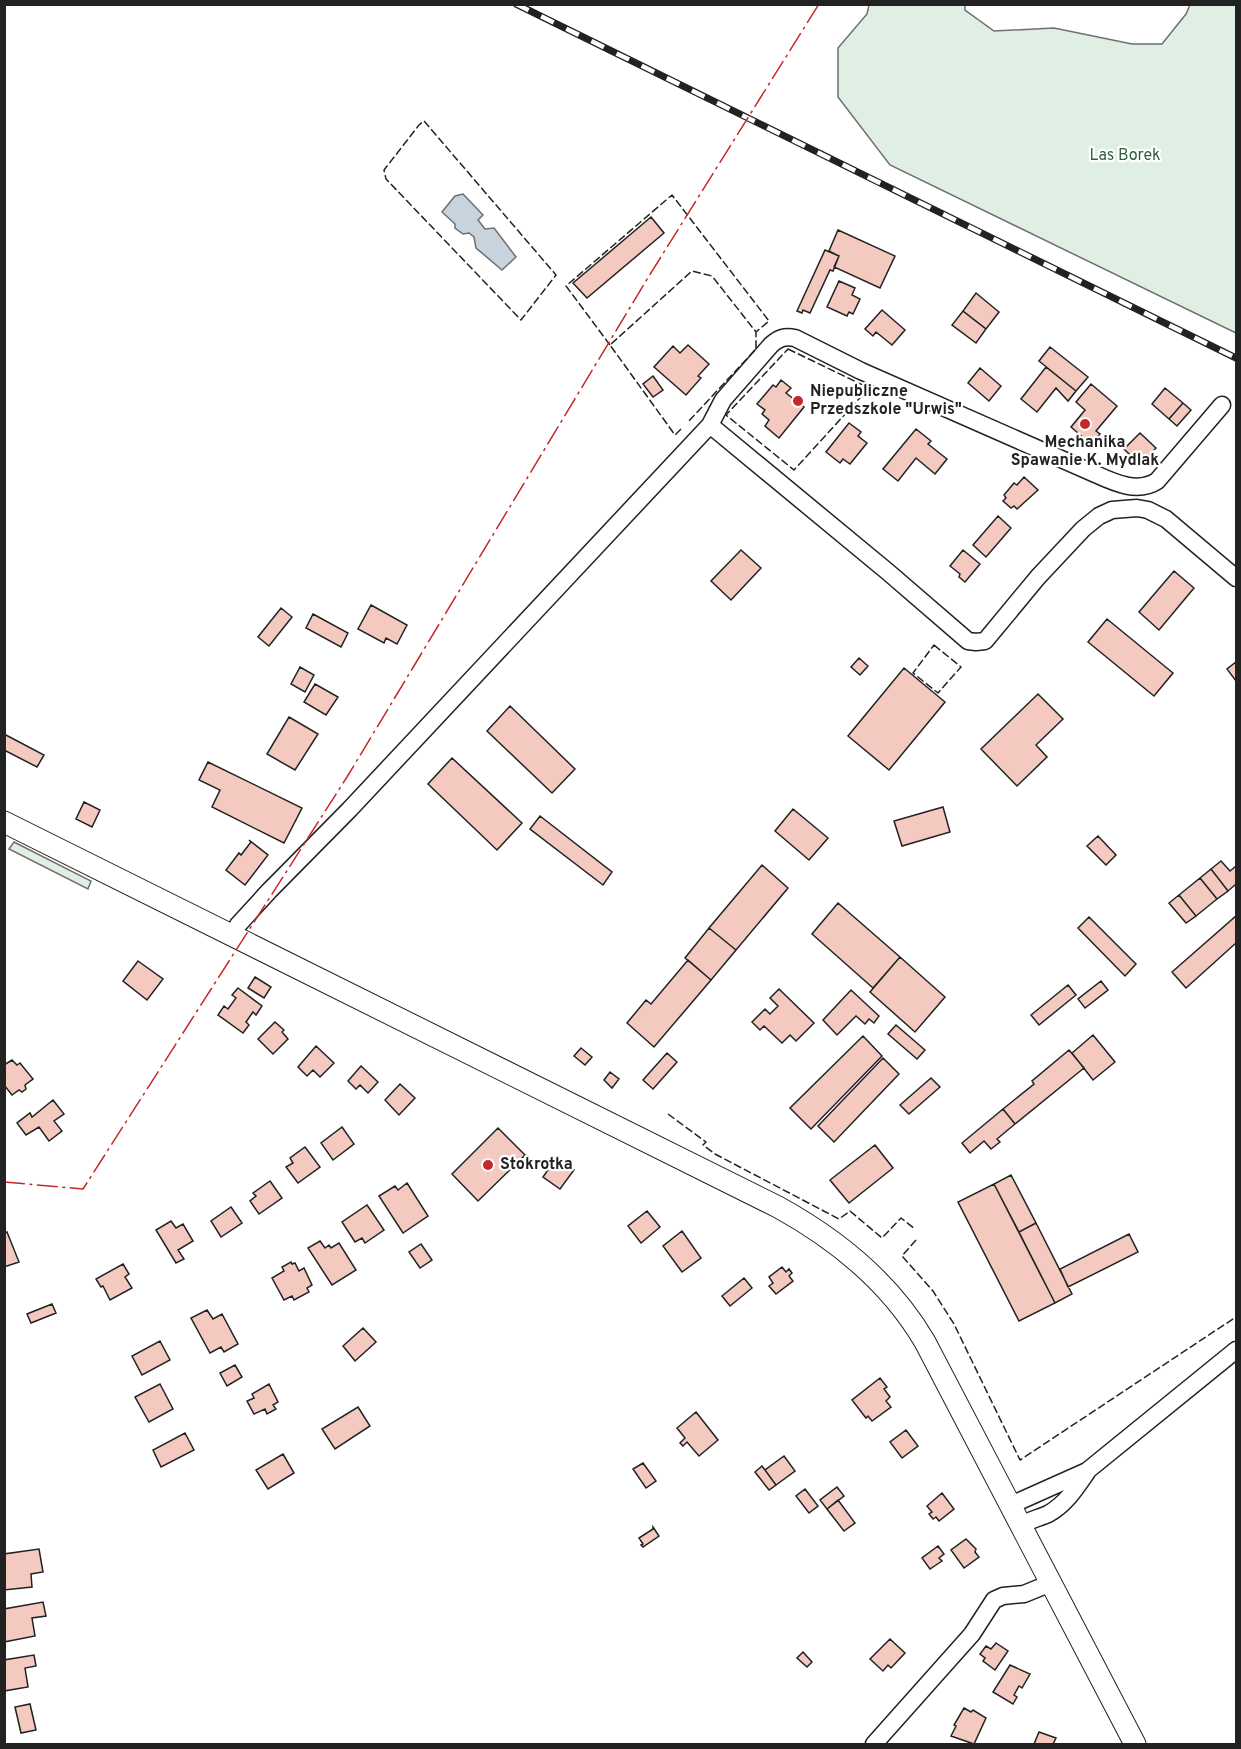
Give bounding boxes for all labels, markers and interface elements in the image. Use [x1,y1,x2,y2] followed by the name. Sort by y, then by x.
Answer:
[1089,146,1161,166] park label: Las Borek
[810,382,962,420] place label: Niepubliczne Przedszkole "Urwis"
[791,394,805,408] marker: Niepubliczne Przedszkole "Urwis"
[1078,417,1092,431] marker: Mechanika Spawanie K. Mydlak
[1011,433,1159,471] place label: Mechanika Spawanie K. Mydlak
[500,1155,573,1175] place label: Stokrotka
[481,1158,495,1172] marker: Stokrotka

